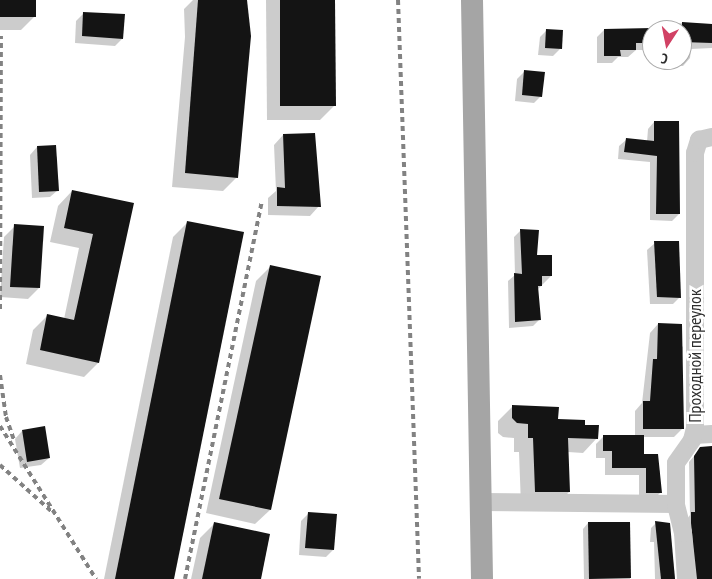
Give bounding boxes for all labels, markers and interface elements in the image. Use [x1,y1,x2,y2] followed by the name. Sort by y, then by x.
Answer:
[642,20,692,70] north arrow
[659,49,669,68] text: С
[684,289,706,423] street label: Проходной переулок

